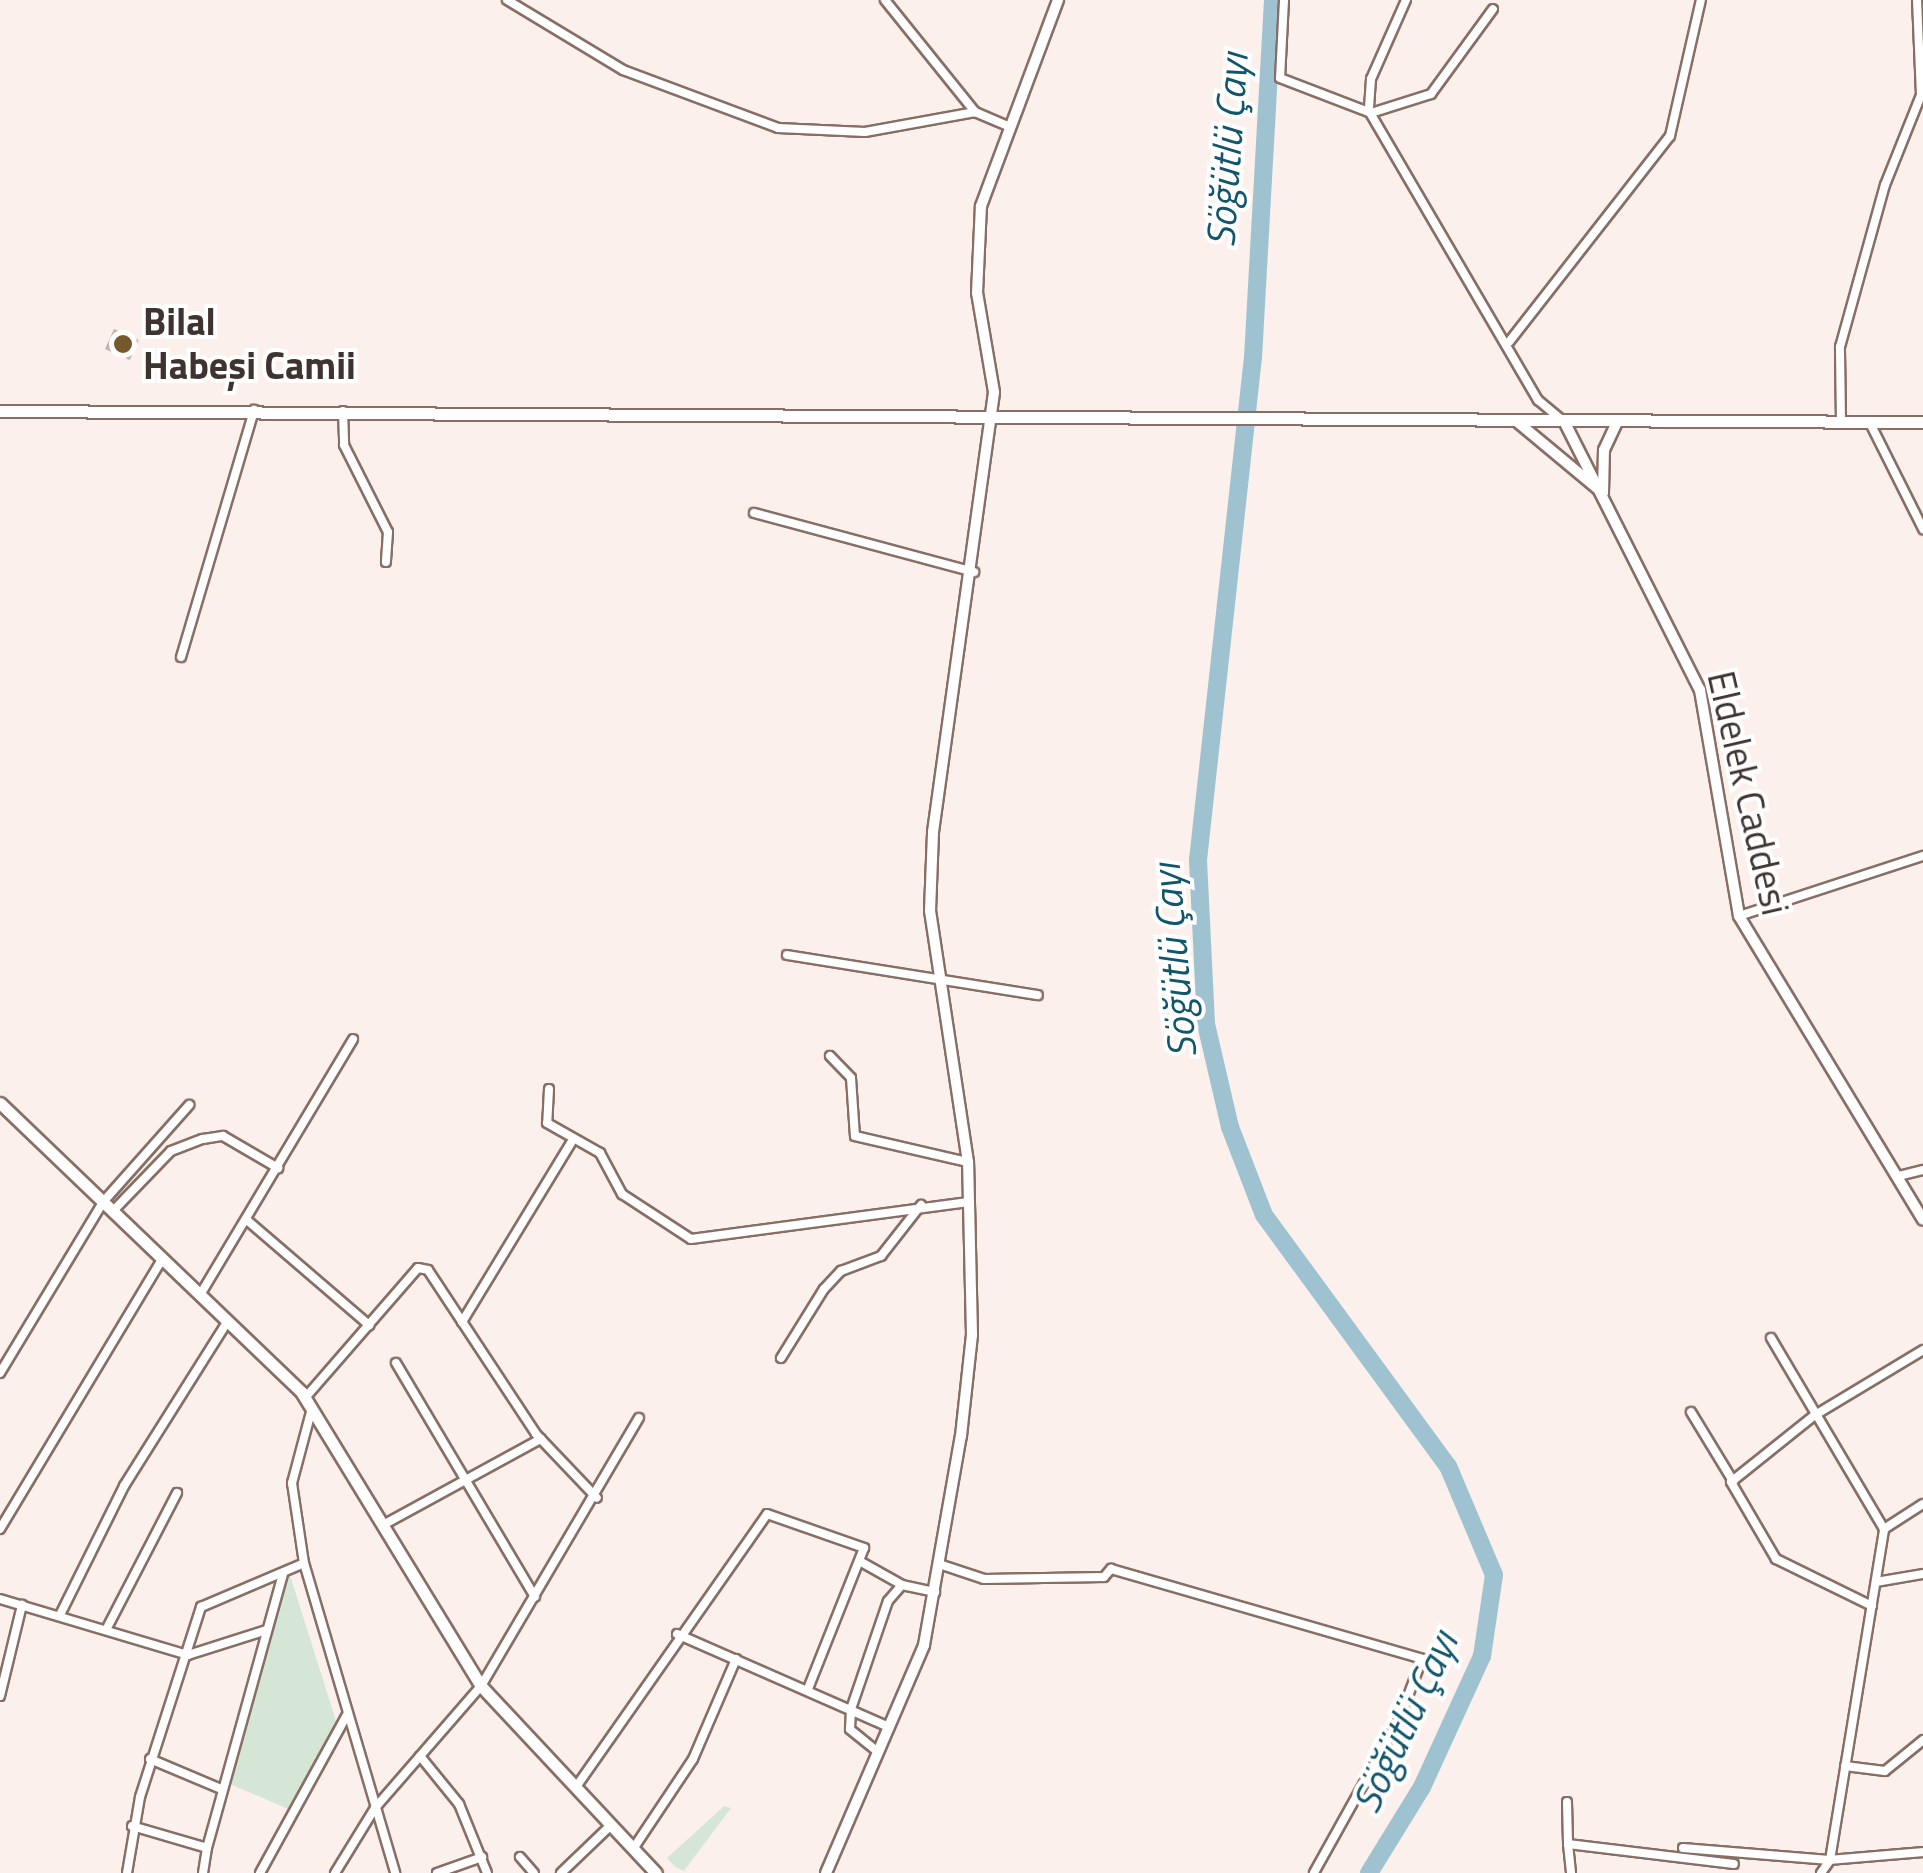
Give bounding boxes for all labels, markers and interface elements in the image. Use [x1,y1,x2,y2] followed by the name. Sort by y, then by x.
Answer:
[1196,51,1258,249] water label: Söğütlü Çayı
[143,299,356,388] place label: Bilal Habeşi Camii
[112,333,134,355] marker: Bilal Habeşi Camii
[1698,667,1798,919] street label: Eldelek Caddesi
[1142,862,1206,1060] water label: Söğütlü Çayı
[1342,1624,1468,1820] water label: Söğütlü Çayı

